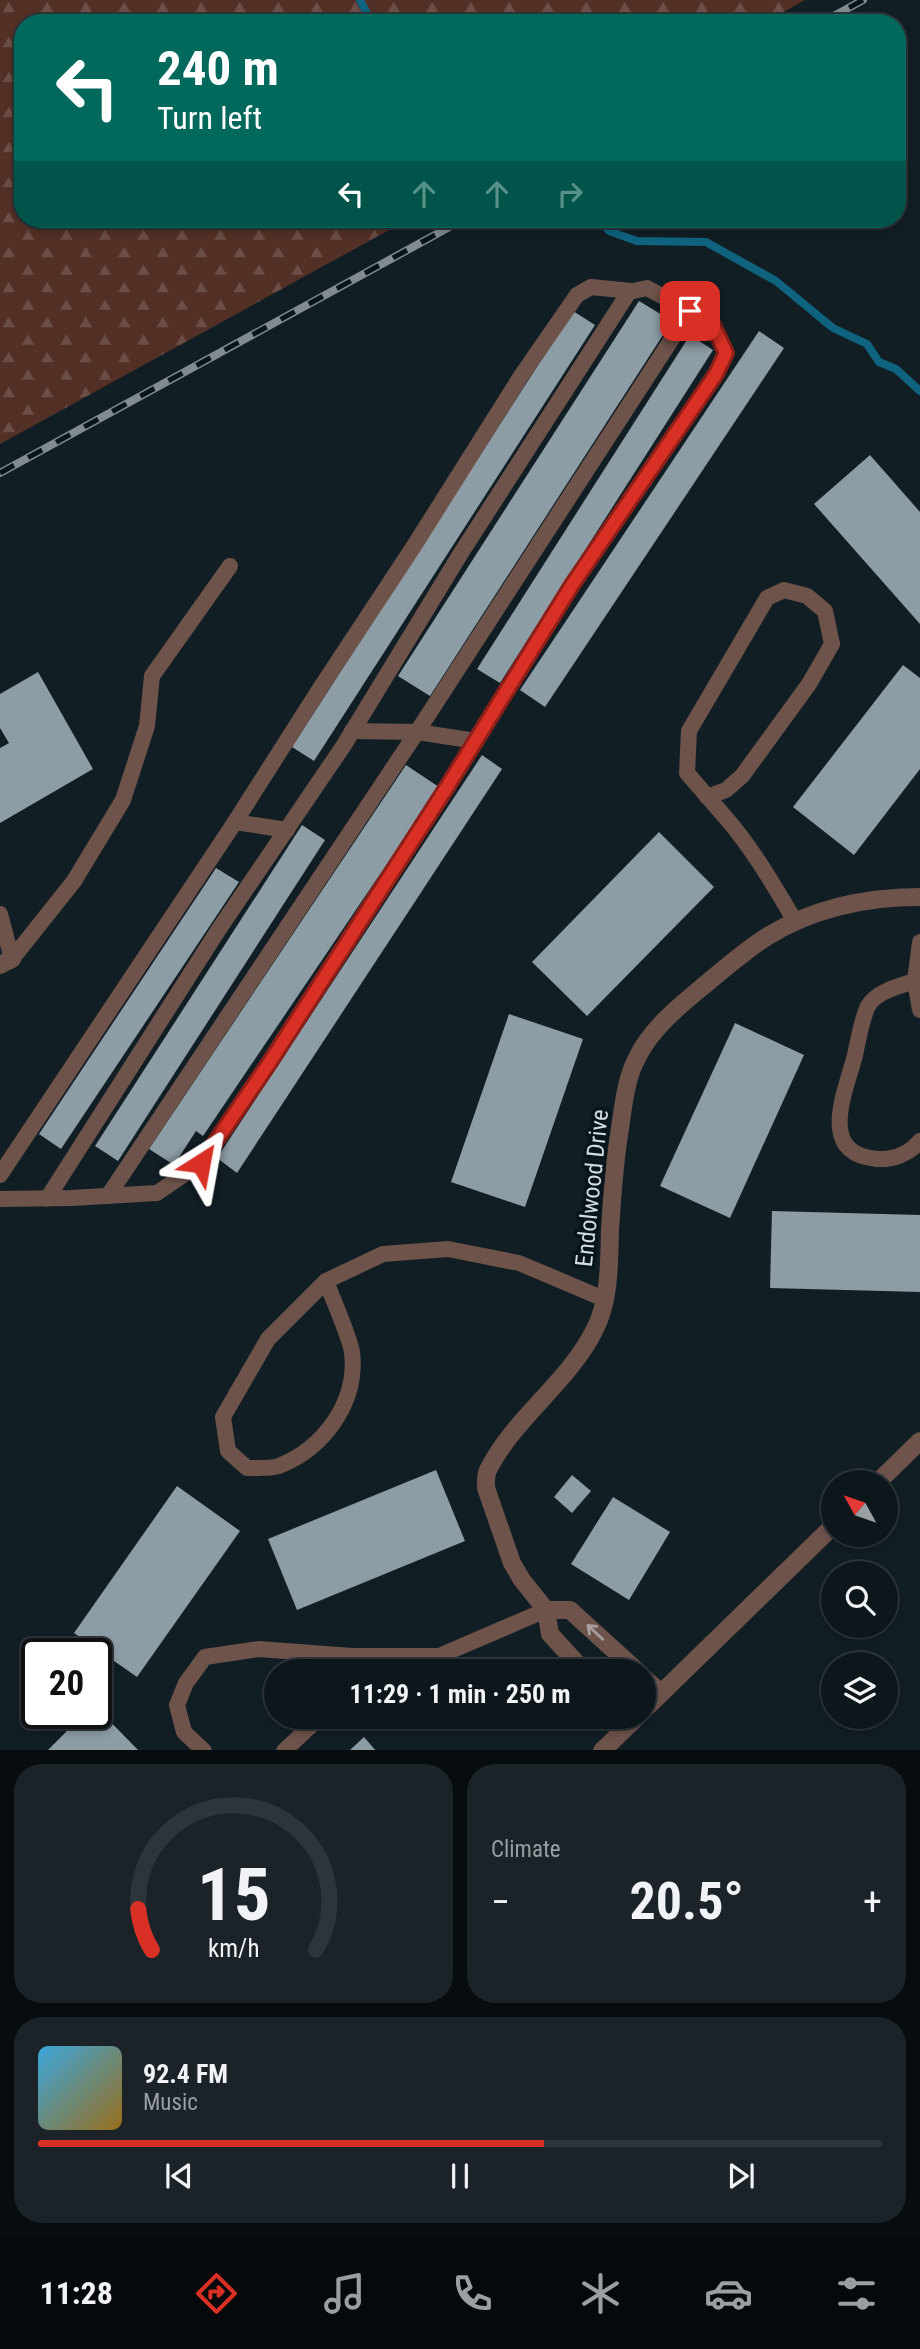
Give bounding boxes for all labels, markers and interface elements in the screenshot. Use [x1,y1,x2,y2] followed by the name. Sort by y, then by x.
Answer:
[157,40,279,97] text: 240 m
[42,42,133,133] icon: left
[157,99,262,137] text: Turn left
[332,175,370,213] icon: left
[405,175,443,213] icon: ahead
[478,175,516,213] icon: ahead
[551,175,589,213] icon: right
[660,281,720,341] pin
[671,292,709,330] icon: arrive
[570,1108,614,1268] street label: Endolwood Drive
[164,1126,238,1200] position arrow
[821,1470,898,1547] north arrow
[821,1470,898,1729] map controls
[821,1561,898,1638] button: search
[587,1624,604,1641] one-way arrow
[21,1638,112,1729] speed limit sign: 20
[821,1652,898,1729] button: layers
[350,1679,570,1709] text: 11:29 · 1 min · 250 m
[491,1836,561,1863] text: Climate
[197,1852,270,1938] text: 15
[629,1871,744,1932] text: 20.5°
[491,1880,510,1924] text: −
[863,1880,882,1924] text: +
[208,1933,259,1962] text: km/h
[143,2059,228,2089] text: 92.4 FM
[143,2089,198,2116] text: Music
[160,2157,198,2195] icon: previous
[441,2157,479,2195] icon: pause
[722,2157,760,2195] icon: next
[192,2269,241,2318] icon: directions
[320,2269,369,2318] icon: music
[448,2269,497,2318] icon: phone
[576,2269,625,2318] icon: climate
[704,2269,753,2318] icon: car
[832,2269,881,2318] icon: filters
[39,2274,113,2312] text: 11:28

